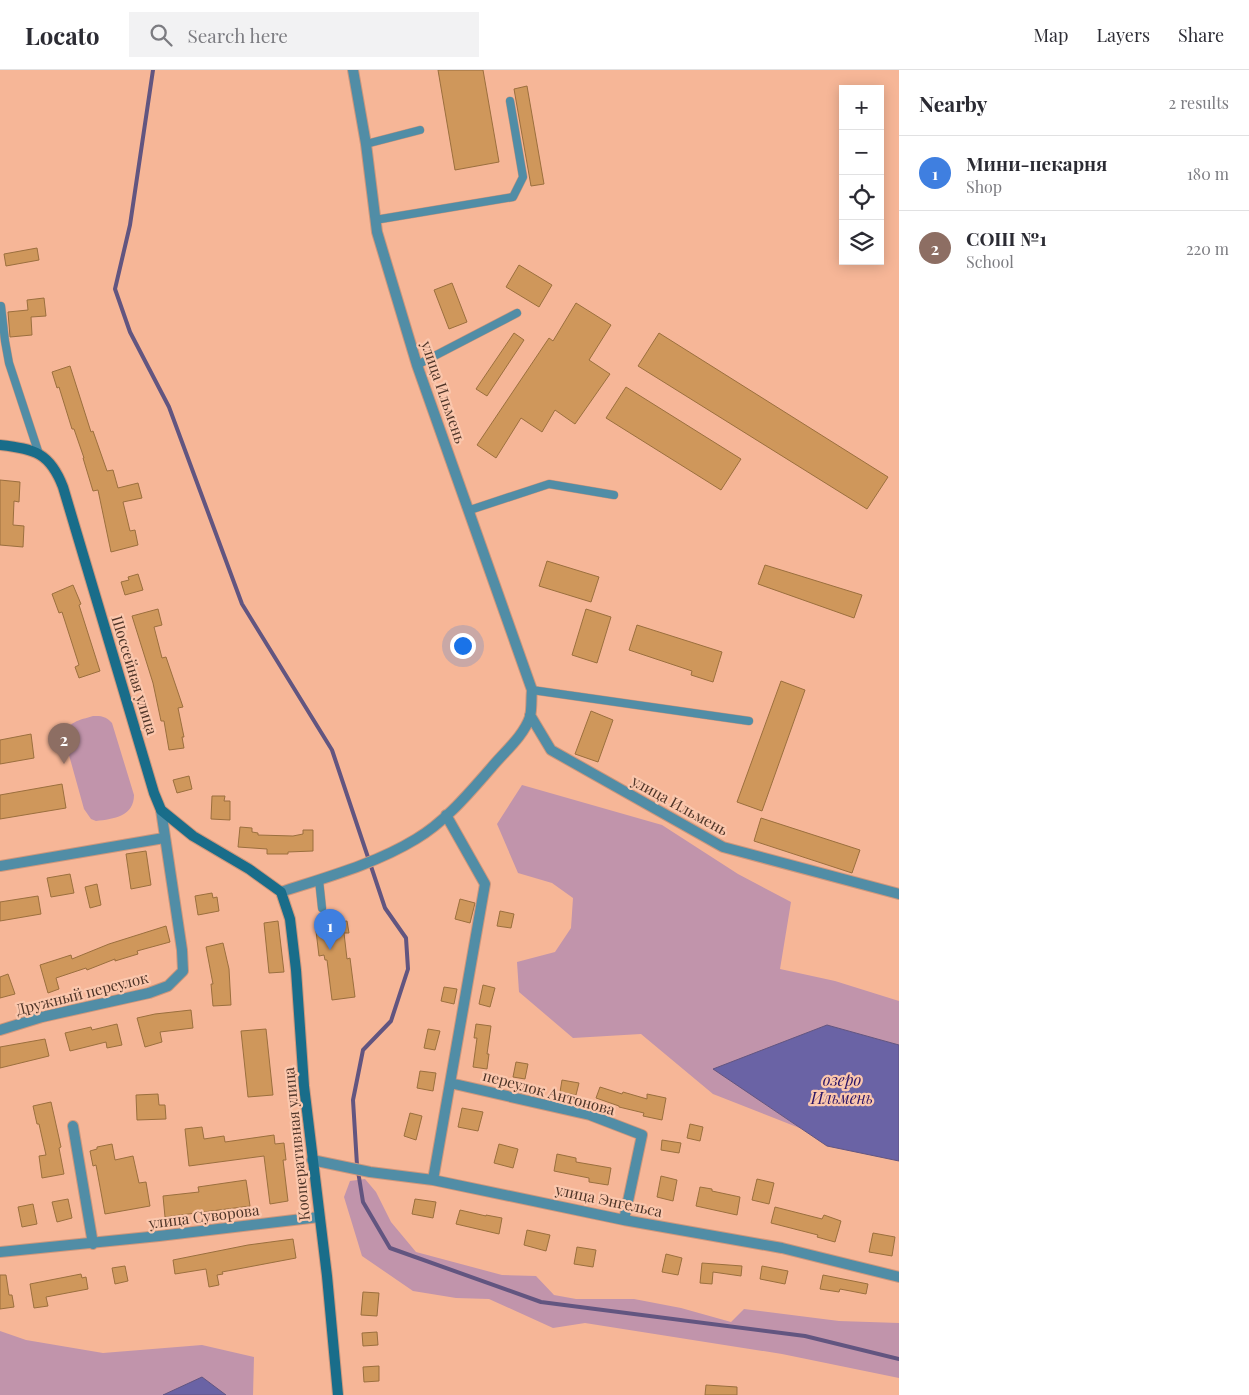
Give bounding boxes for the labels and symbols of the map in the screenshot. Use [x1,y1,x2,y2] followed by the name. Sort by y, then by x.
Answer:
[417,337,471,446] street label: улица Ильмень
[107,613,163,737] street label: Шоссейная улица
[450,633,476,659] your location
[48,723,80,764] pin: 2
[627,770,732,840] street label: улица Ильмень
[314,909,346,950] pin: 1
[14,967,151,1019] street label: Дружный переулок
[481,1065,618,1119] street label: переулок Антонова
[278,1066,314,1222] street label: Кооперативная улица
[810,1069,873,1108] water label: озеро Ильмень
[553,1179,665,1221] street label: улица Энгельса
[147,1199,261,1233] street label: улица Суворова

